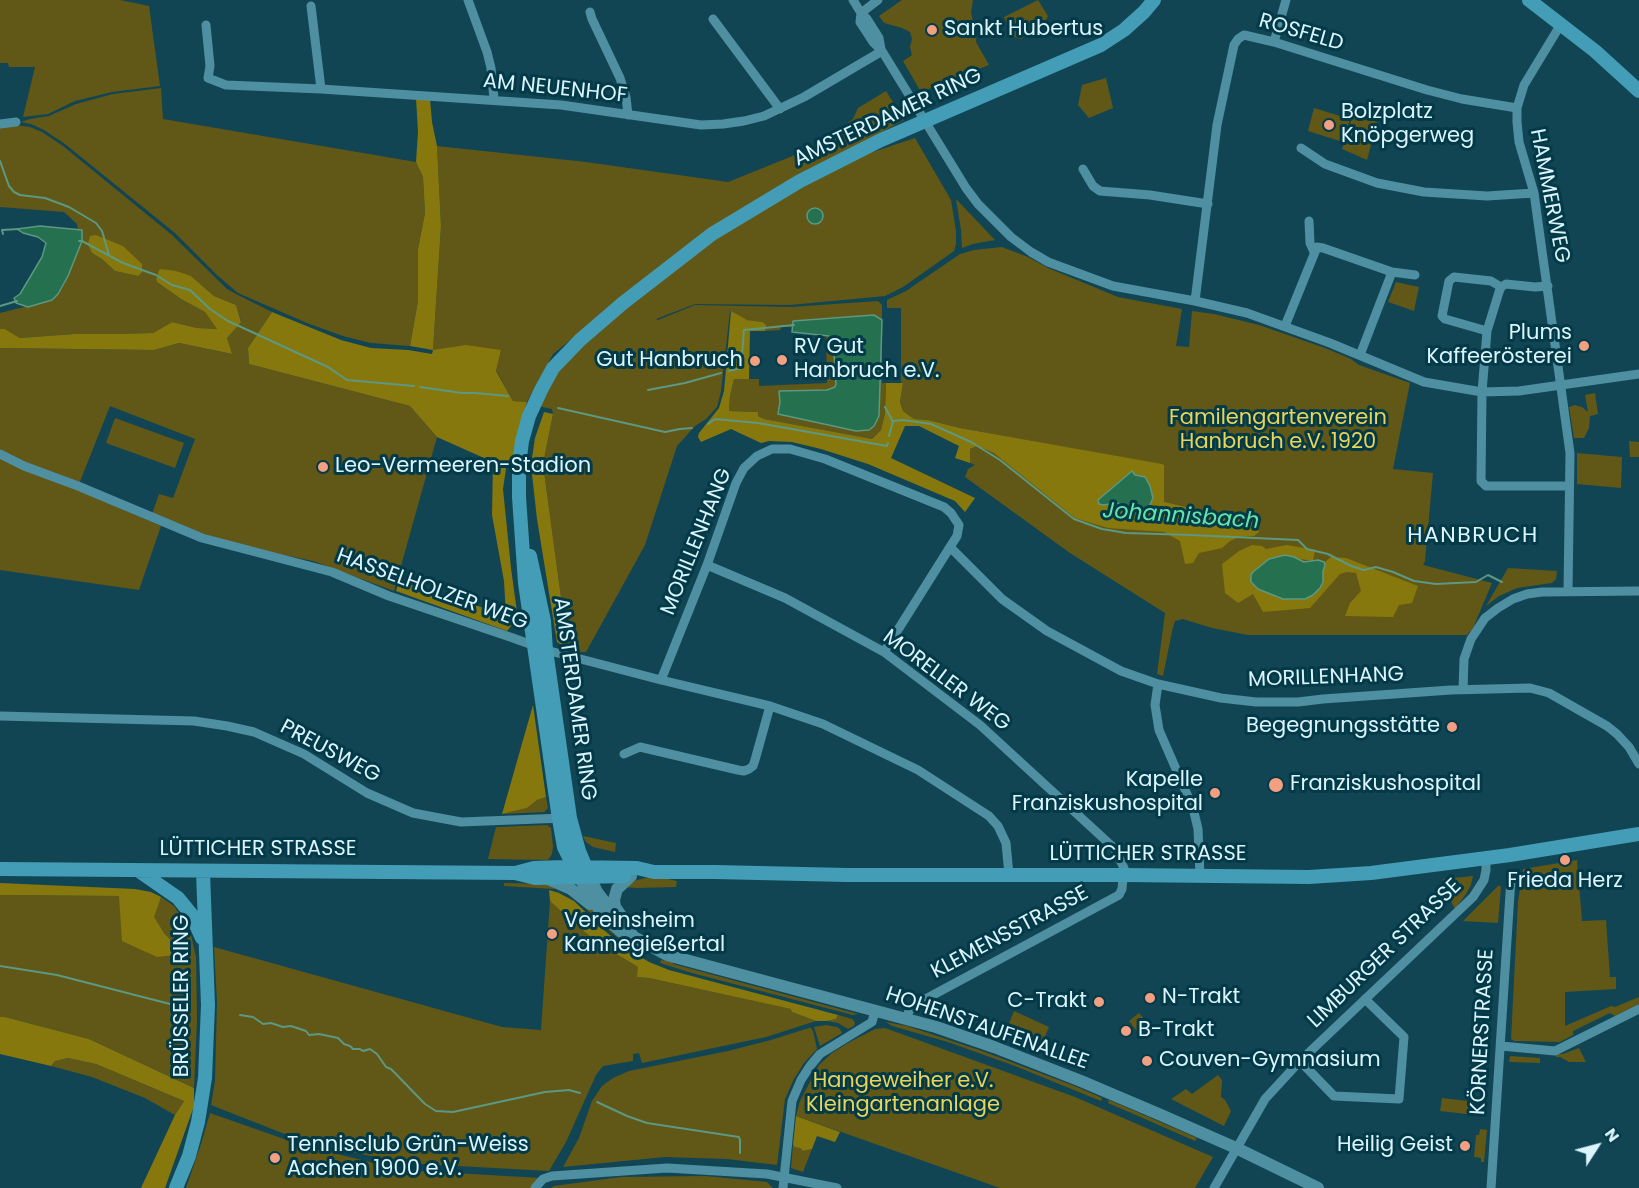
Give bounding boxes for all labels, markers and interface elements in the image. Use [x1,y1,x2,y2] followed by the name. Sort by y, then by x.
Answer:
[1256,9,1346,57] street label: ROSFELD
[944,17,1103,43] place label: Sankt Hubertus
[925,23,939,37] marker: Sankt Hubertus
[790,63,986,173] street label: AMSTERDAMER RING
[482,69,628,109] street label: AM NEUENHOF
[1341,100,1474,150] place label: Bolzplatz Knöpgerweg
[1322,118,1336,132] marker: Bolzplatz Knöpgerweg
[1524,127,1574,265] street label: HAMMERWEG
[1426,321,1572,371] place label: Plums Kaffeerösterei
[794,335,939,385] place label: RV Gut Hanbruch e.V.
[1577,339,1591,353] marker: Plums Kaffeerösterei
[596,348,743,374] place label: Gut Hanbruch
[775,353,789,367] marker: RV Gut Hanbruch e.V.
[748,354,762,368] marker: Gut Hanbruch
[1169,406,1387,456] park label: Familengartenverein Hanbruch e.V. 1920
[335,454,591,480] place label: Leo-Vermeeren-Stadion
[316,460,330,474] marker: Leo-Vermeeren-Stadion
[656,465,738,619] street label: MORILLENHANG
[1102,498,1260,536] water label: Johannisbach
[1407,523,1539,549] district label: HANBRUCH
[333,544,531,636] street label: HASSELHOLZER WEG
[547,596,601,802] street label: AMSTERDAMER RING
[877,625,1015,737] street label: MORELLER WEG
[1248,663,1404,693] street label: MORILLENHANG
[1246,714,1440,740] place label: Begegnungsstätte
[276,715,384,789] street label: PREUSWEG
[1445,720,1459,734] marker: Begegnungsstätte
[1012,768,1203,818] place label: Kapelle Franziskushospital
[1290,772,1481,798] place label: Franziskushospital
[1267,776,1285,794] marker: Franziskushospital
[1208,786,1222,800] marker: Kapelle Franziskushospital
[159,837,357,863] street label: LÜTTICHER STRASSE
[1049,842,1247,868] street label: LÜTTICHER STRASSE
[1558,853,1572,867] marker: Frieda Herz
[1507,869,1623,895] place label: Frieda Herz
[1303,874,1467,1034] street label: LIMBURGER STRASSE
[927,881,1093,985] street label: KLEMENSSTRASSE
[564,909,725,959] place label: Vereinsheim Kannegießertal
[170,915,196,1077] street label: BRÜSSELER RING
[545,927,559,941] marker: Vereinsheim Kannegießertal
[1466,948,1500,1116] street label: KÖRNERSTRASSE
[882,982,1092,1076] street label: HOHENSTAUFENALLEE
[1162,985,1240,1011] place label: N-Trakt
[1007,989,1087,1015] place label: C-Trakt
[1143,991,1157,1005] marker: N-Trakt
[1092,995,1106,1009] marker: C-Trakt
[1138,1018,1214,1044] place label: B-Trakt
[1119,1024,1133,1038] marker: B-Trakt
[1159,1048,1381,1074] place label: Couven-Gymnasium
[1140,1054,1154,1068] marker: Couven-Gymnasium
[806,1069,1000,1119] park label: Hangeweiher e.V. Kleingartenanlage
[1567,1116,1627,1176] north arrow
[1599,1123,1625,1147] text: N
[287,1133,529,1183] place label: Tennisclub Grün-Weiss Aachen 1900 e.V.
[1337,1133,1453,1159] place label: Heilig Geist
[1458,1139,1472,1153] marker: Heilig Geist
[268,1151,282,1165] marker: Tennisclub Grün-Weiss Aachen 1900 e.V.

